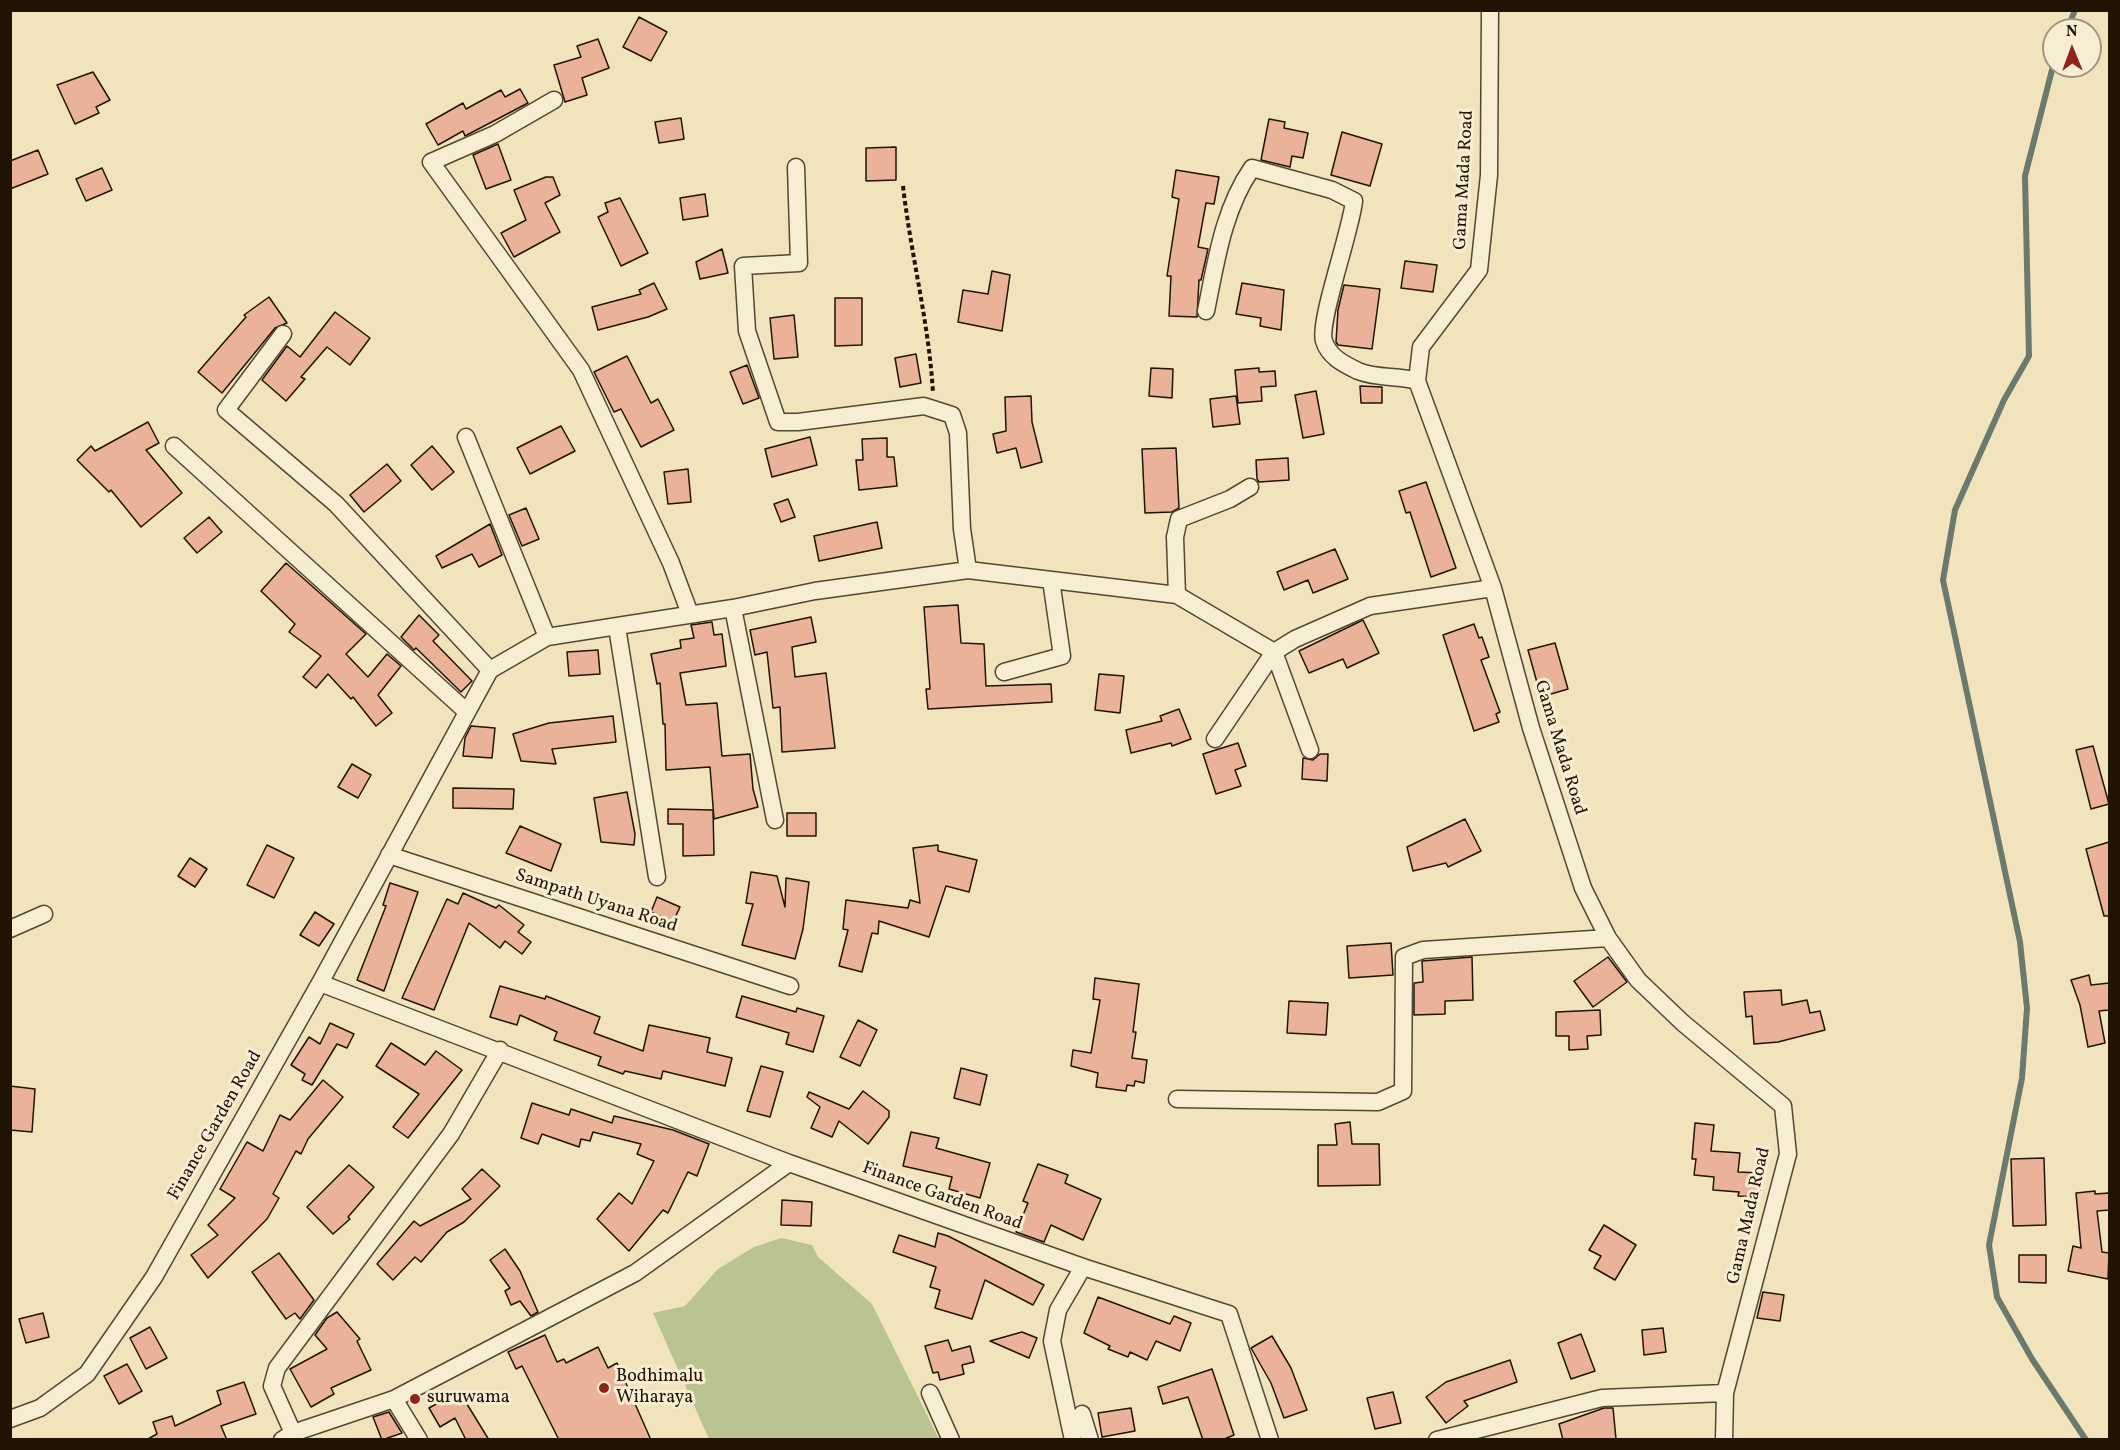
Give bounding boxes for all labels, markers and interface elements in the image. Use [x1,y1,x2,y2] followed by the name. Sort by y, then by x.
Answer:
[2042,18,2102,78] north arrow
[2066,21,2078,43] text: N
[1451,110,1479,250] street label: Gama Mada Road
[1528,678,1590,818] street label: Gama Mada Road
[512,866,680,938] street label: Sampath Uyana Road
[164,1047,268,1205] street label: Finance Garden Road
[1724,1146,1776,1286] street label: Gama Mada Road
[859,1158,1025,1236] street label: Finance Garden Road
[616,1367,704,1410] place label: Bodhimalu Wiharaya
[597,1381,611,1395] marker: Bodhimalu Wiharaya
[427,1388,510,1410] place label: suruwama
[408,1392,422,1406] marker: suruwama

